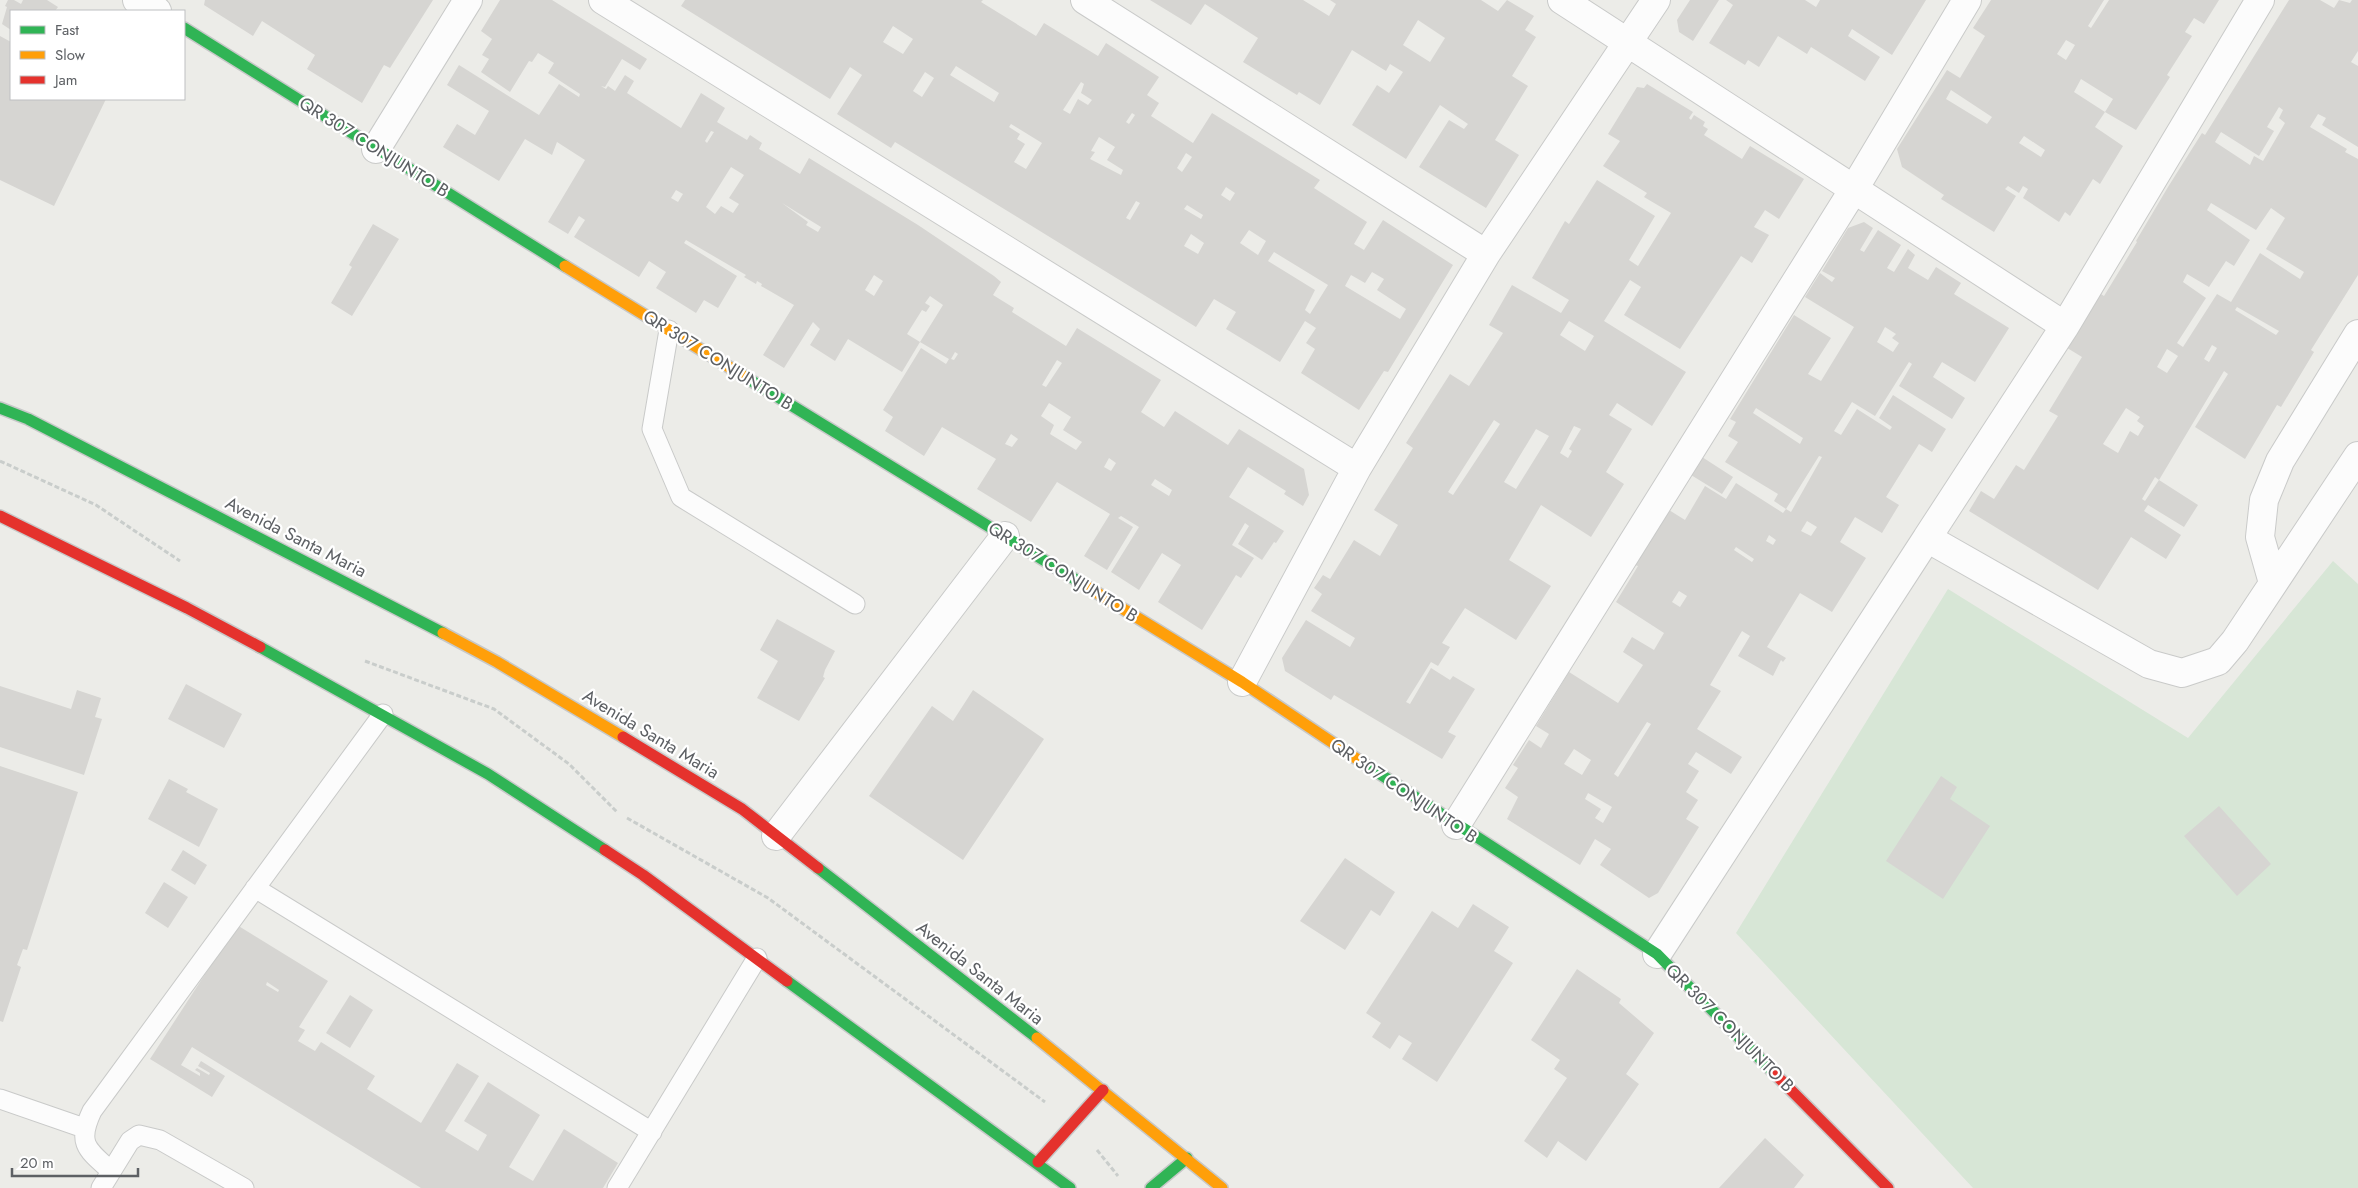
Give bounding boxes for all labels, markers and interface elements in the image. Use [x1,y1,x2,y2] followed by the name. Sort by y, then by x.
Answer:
[10,10,185,100] legend
[55,19,79,41] text: Fast
[55,44,86,66] text: Slow
[53,69,78,91] text: Jam
[294,90,454,204] street label: QR 307 CONJUNTO B
[638,303,798,417] street label: QR 307 CONJUNTO B
[221,490,371,584] street label: Avenida Santa Maria
[983,515,1143,629] street label: QR 307 CONJUNTO B
[578,683,724,785] street label: Avenida Santa Maria
[1325,732,1483,850] street label: QR 307 CONJUNTO B
[911,915,1049,1031] street label: Avenida Santa Maria
[1660,958,1800,1098] street label: QR 307 CONJUNTO B
[12,1146,139,1178] scale bar
[20,1152,54,1174] text: 20 m

